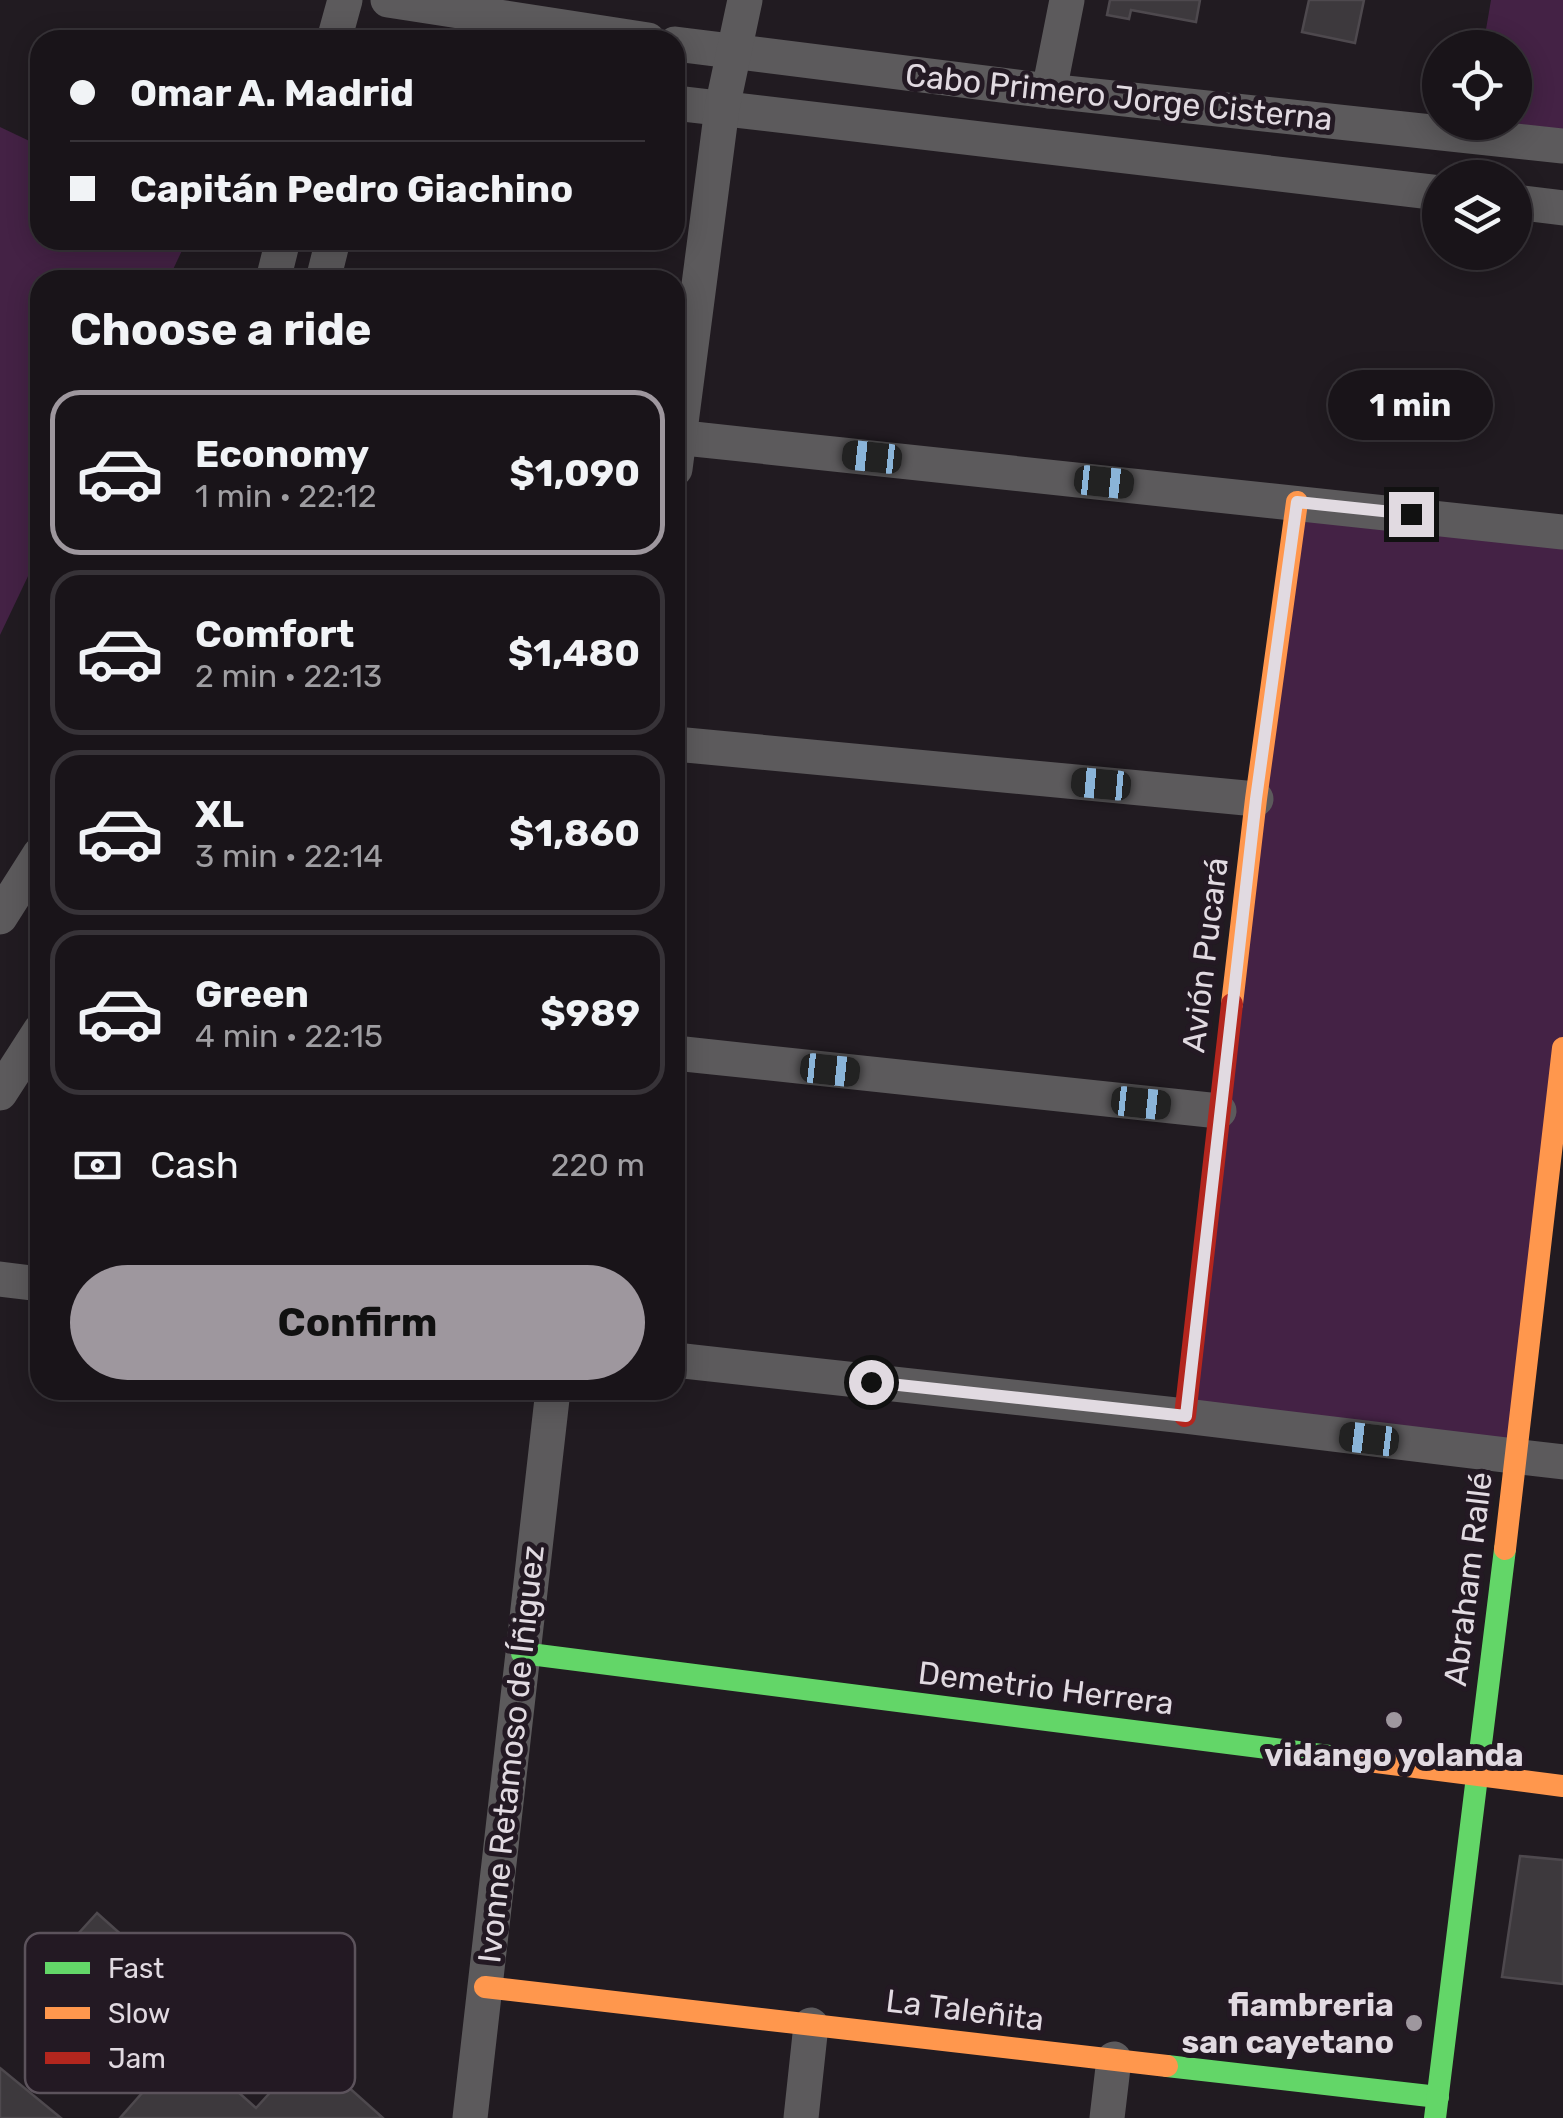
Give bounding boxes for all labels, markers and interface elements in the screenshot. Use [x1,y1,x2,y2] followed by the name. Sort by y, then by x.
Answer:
[1422,30,1532,270] map controls
[1422,30,1532,140] button: locate
[903,56,1335,138] street label: Cabo Primero Jorge Cisterna
[130,70,414,116] text: Omar A. Madrid
[1422,160,1532,270] button: layers
[130,166,573,212] text: Capitán Pedro Giachino
[70,303,372,356] text: Choose a ride
[1328,369,1494,439] callout: 1 min
[1370,386,1451,424] text: 1 min
[75,428,165,518] icon: car
[195,431,369,477] text: Economy
[841,439,903,475] car
[509,450,640,496] text: $1,090
[1073,464,1135,500] car
[195,477,377,515] text: 1 min · 22:12
[1389,492,1434,537] route end
[75,608,165,698] icon: car
[195,611,354,657] text: Comfort
[508,630,640,676] text: $1,480
[195,657,382,695] text: 2 min · 22:13
[1070,766,1132,802] car
[75,788,165,878] icon: car
[195,791,244,837] text: XL
[509,810,640,856] text: $1,860
[195,837,383,875] text: 3 min · 22:14
[1174,855,1236,1055] street label: Avión Pucará
[75,968,165,1058] icon: car
[195,971,309,1017] text: Green
[540,990,640,1036] text: $989
[195,1017,383,1055] text: 4 min · 22:15
[799,1052,861,1088] car
[1110,1085,1172,1121] car
[70,1138,125,1193] icon: cash
[150,1142,239,1188] text: Cash
[551,1146,645,1184] text: 220 m
[70,1265,645,1380] button: Confirm
[849,1360,894,1405] route start
[1337,1420,1401,1458] car
[1436,1470,1500,1688] street label: Abraham Rallé
[470,1543,552,1965] street label: Ivonne Retamoso de Íñiguez
[916,1653,1176,1723] street label: Demetrio Herrera
[1383,1709,1405,1731] marker: vidango yolanda
[1264,1736,1524,1774] place label: vidango yolanda
[25,1933,355,2093] legend
[108,1952,164,1985] text: Fast
[884,1981,1046,2039] street label: La Taleñita
[1181,1986,1394,2061] place label: fiambreria san cayetano
[108,1997,170,2030] text: Slow
[1403,2012,1425,2034] marker: fiambreria san cayetano
[108,2042,166,2075] text: Jam

